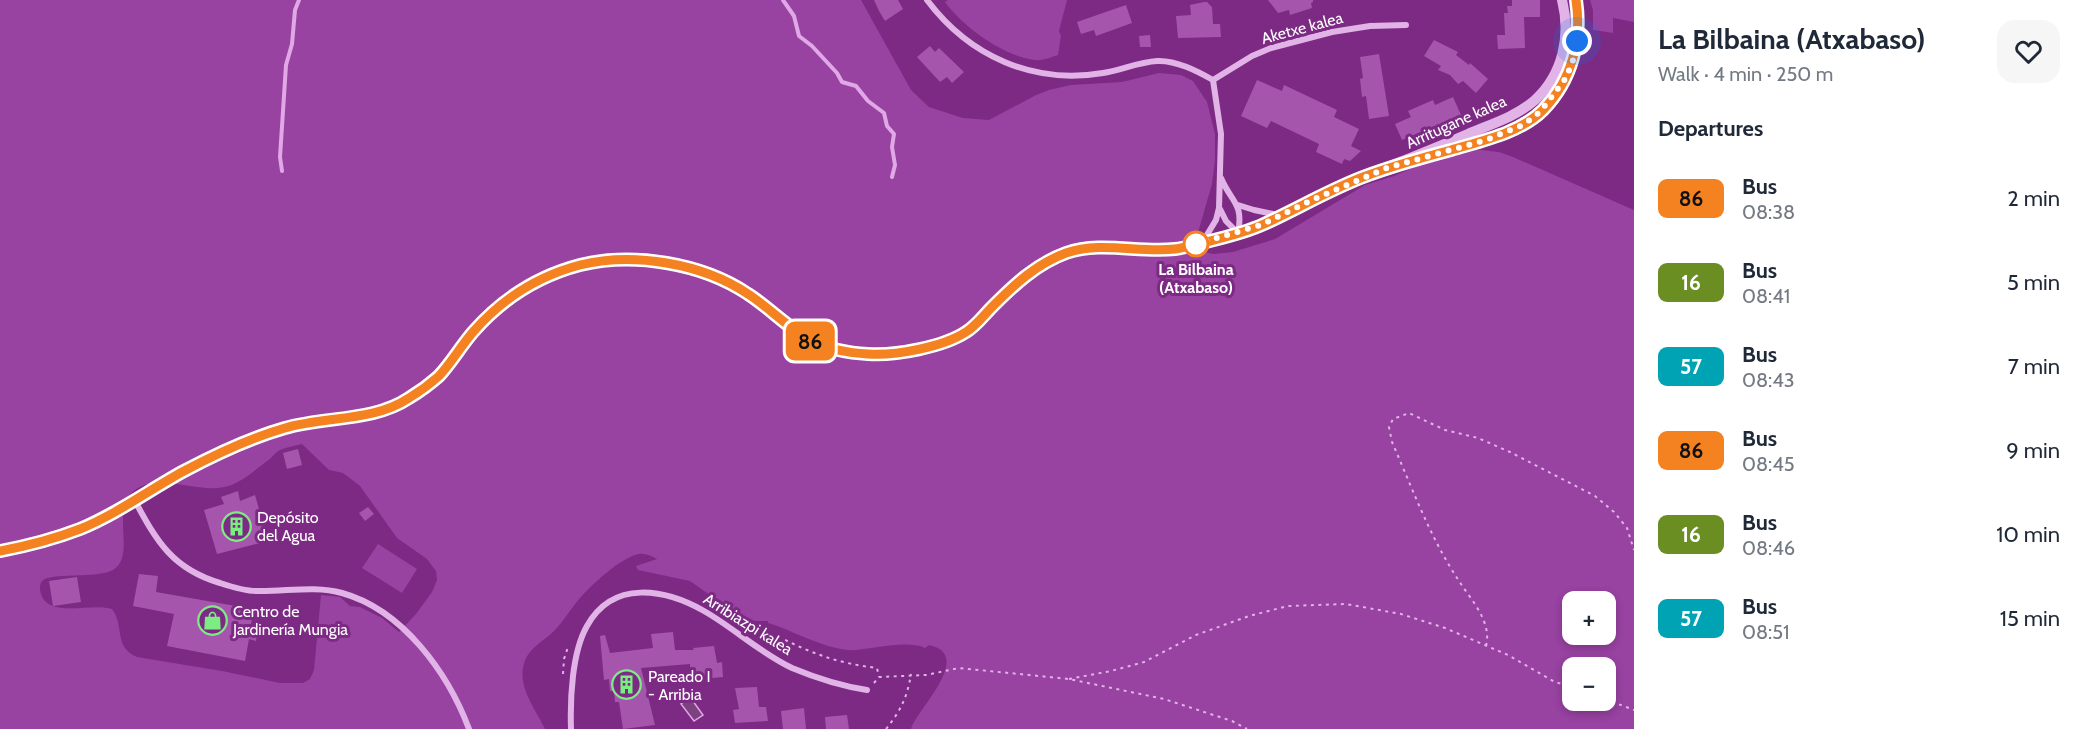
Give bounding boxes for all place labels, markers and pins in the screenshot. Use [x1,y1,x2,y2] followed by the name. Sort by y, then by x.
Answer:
[1183,231,1209,257] marker: La Bilbaina (Atxabaso)
[1158,260,1234,297] place label: La Bilbaina (Atxabaso)
[257,508,319,545] place label: Depósito del Agua
[220,510,252,542] building icon: Depósito del Agua
[232,602,348,639] place label: Centro de Jardinería Mungia
[196,604,228,636] shop icon: Centro de Jardinería Mungia
[648,667,711,704] place label: Pareado I - Arribia
[611,669,643,701] building icon: Pareado I - Arribia

